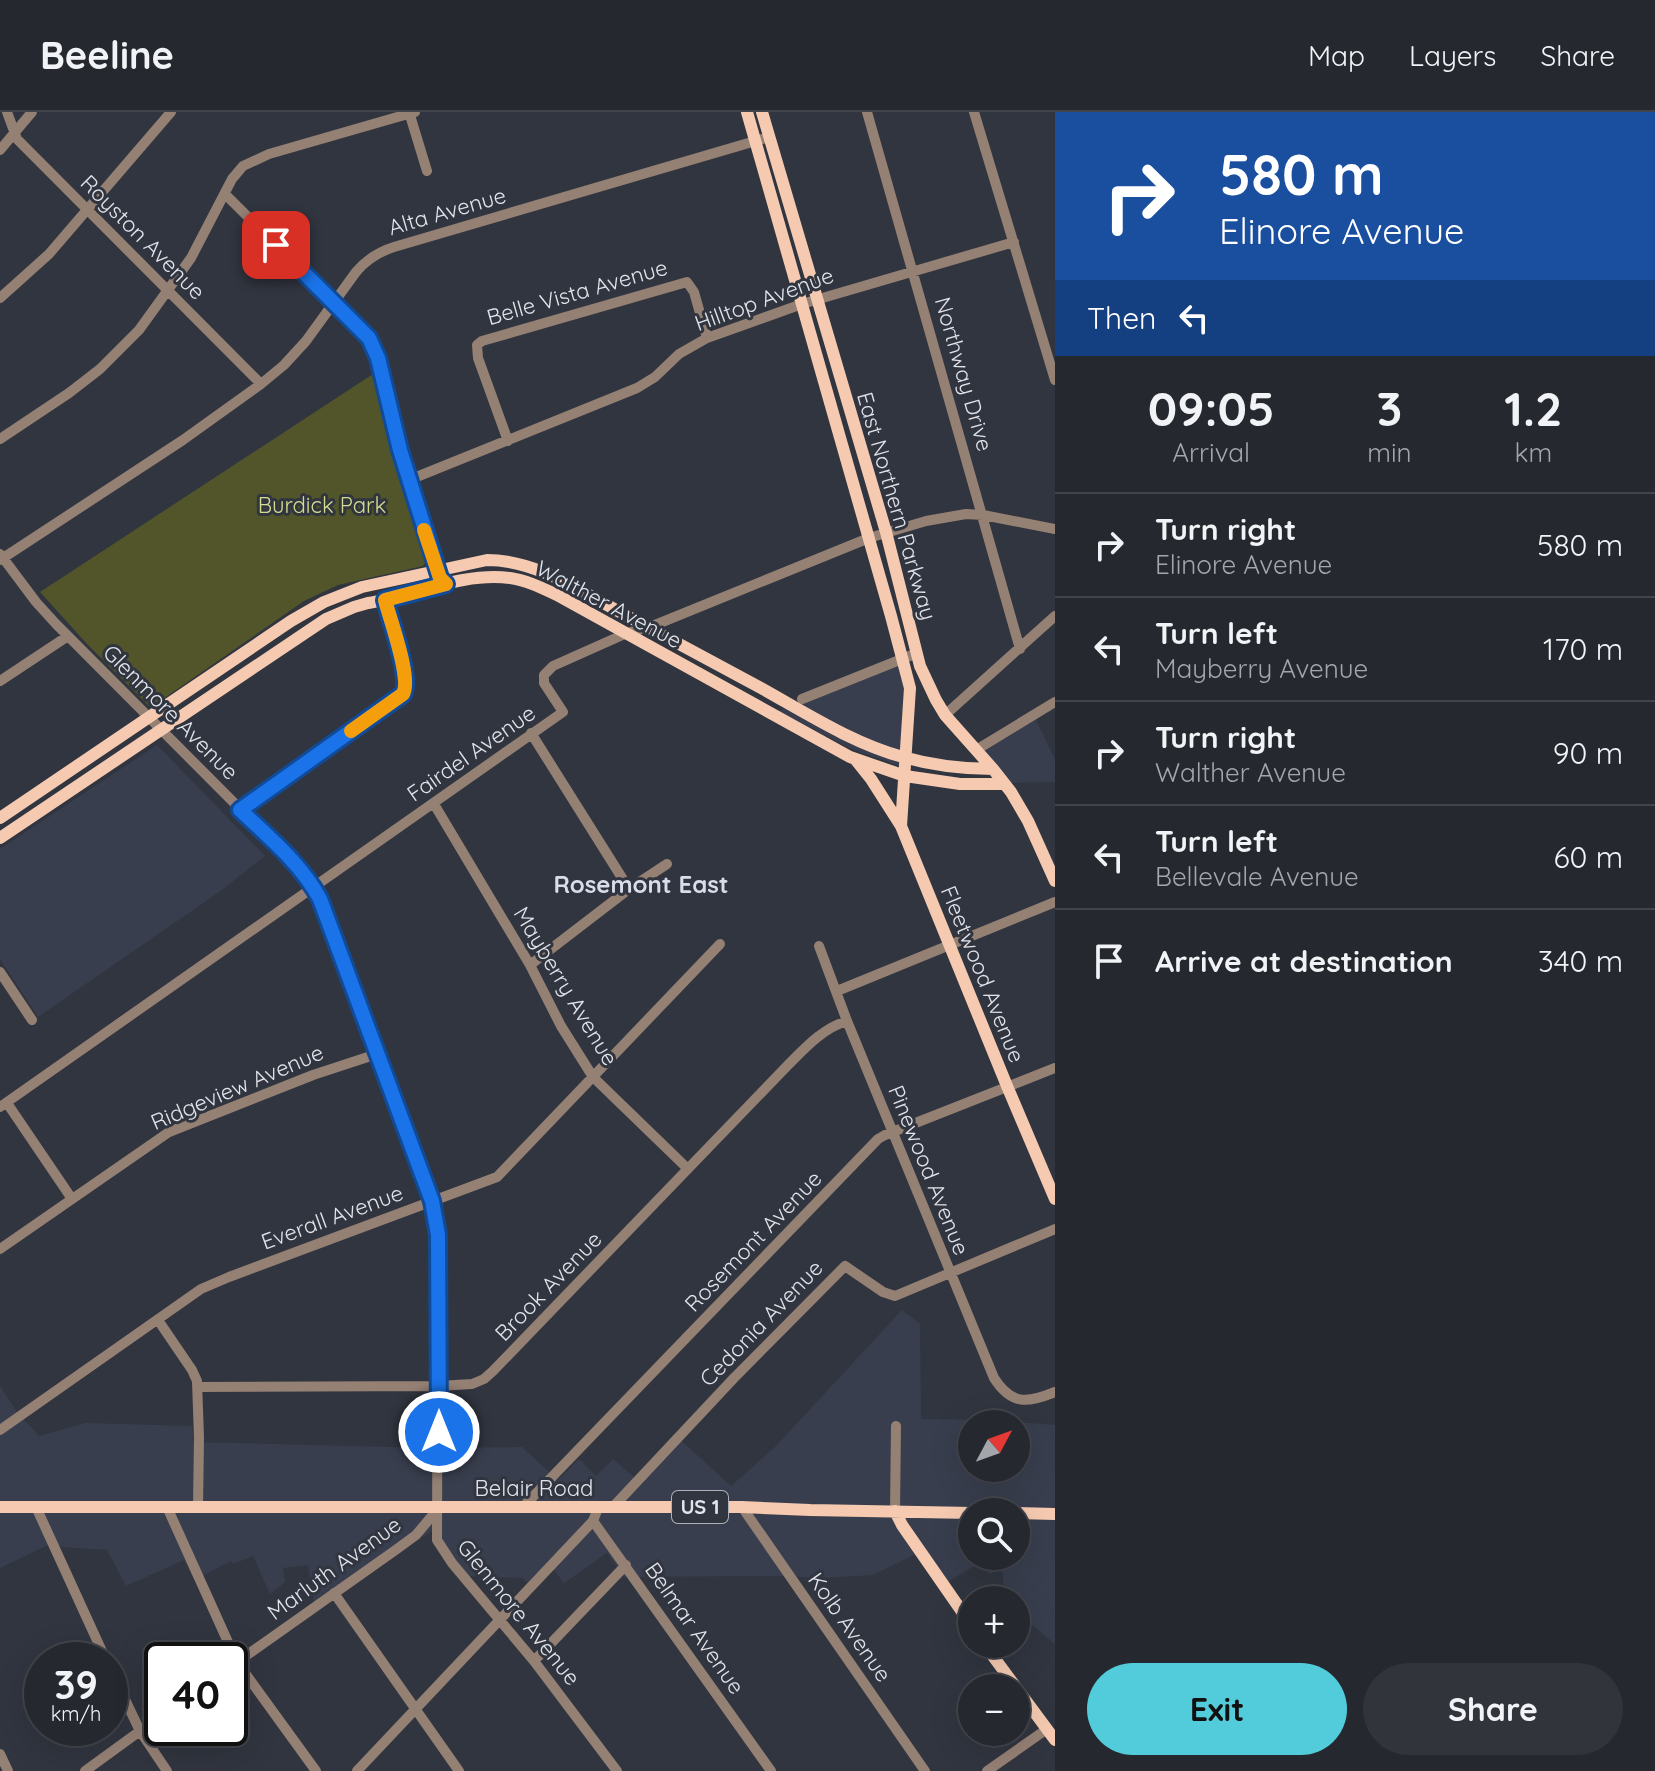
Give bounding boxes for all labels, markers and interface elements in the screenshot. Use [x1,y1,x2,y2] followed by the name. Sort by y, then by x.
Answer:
[40,31,174,79] text: Beeline
[1308,38,1365,73] text: Map
[1409,38,1496,73] text: Layers
[1540,38,1615,73] text: Share
[1219,139,1384,209] text: 580 m
[1087,144,1191,248] icon: right
[75,169,211,305] street label: Royston Avenue
[385,181,509,241] street label: Alta Avenue
[1219,208,1464,253] text: Elinore Avenue
[242,211,310,279] pin
[254,223,298,267] icon: arrive
[483,253,671,331] street label: Belle Vista Avenue
[691,261,837,337] street label: Hilltop Avenue
[929,294,999,454] street label: Northway Drive
[1172,296,1216,340] icon: left
[1087,299,1156,337] text: Then
[1148,378,1275,438] text: 09:05
[1377,378,1402,438] text: 3
[1504,378,1562,438] text: 1.2
[851,389,943,623] street label: East Northern Parkway
[1172,436,1250,469] text: Arrival
[1367,436,1412,469] text: min
[1515,436,1552,469] text: km
[258,491,386,519] park label: Burdick Park
[1155,510,1296,548] text: Turn right
[1087,523,1131,567] icon: right
[1537,526,1623,564] text: 580 m
[1155,548,1332,581] text: Elinore Avenue
[531,554,687,654] street label: Walther Avenue
[1155,614,1278,652] text: Turn left
[1087,627,1131,671] icon: left
[1543,630,1623,668] text: 170 m
[97,638,245,786] street label: Glenmore Avenue
[1155,652,1368,685] text: Mayberry Avenue
[401,698,541,808] street label: Fairdel Avenue
[1155,718,1296,756] text: Turn right
[1087,731,1131,775] icon: right
[1553,734,1623,772] text: 90 m
[1155,756,1346,789] text: Walther Avenue
[1155,822,1278,860] text: Turn left
[1087,835,1131,879] icon: left
[1553,838,1623,876] text: 60 m
[1155,860,1359,893] text: Bellevale Avenue
[553,869,729,899] district label: Rosemont East
[935,882,1031,1066] street label: Fleetwood Avenue
[508,901,624,1071] street label: Mayberry Avenue
[1087,939,1131,983] icon: arrive
[1155,942,1453,980] text: Arrive at destination
[1538,942,1623,980] text: 340 m
[146,1038,328,1136] street label: Ridgeview Avenue
[882,1081,976,1259] street label: Pinewood Avenue
[679,1165,827,1317] street label: Rosemont Avenue
[257,1178,407,1256] street label: Everall Avenue
[489,1225,607,1347] street label: Brook Avenue
[693,1254,829,1392] street label: Cedonia Avenue
[397,1390,481,1474] position arrow
[958,1410,1030,1482] north arrow
[958,1410,1030,1746] map controls
[475,1474,593,1502] street label: Belair Road
[672,1491,728,1523] road number: US 1
[958,1498,1030,1570] button: search
[262,1510,406,1626] street label: Marluth Avenue
[451,1533,587,1691] street label: Glenmore Avenue
[639,1557,751,1699] street label: Belmar Avenue
[802,1567,898,1687] street label: Kolb Avenue
[958,1586,1030,1658] button: +
[144,1642,248,1746] speed limit sign: 40
[54,1659,98,1709] text: 39
[1087,1663,1347,1755] button: Exit
[1363,1663,1623,1755] button: Share
[958,1674,1030,1746] button: −
[51,1701,101,1726] text: km/h

